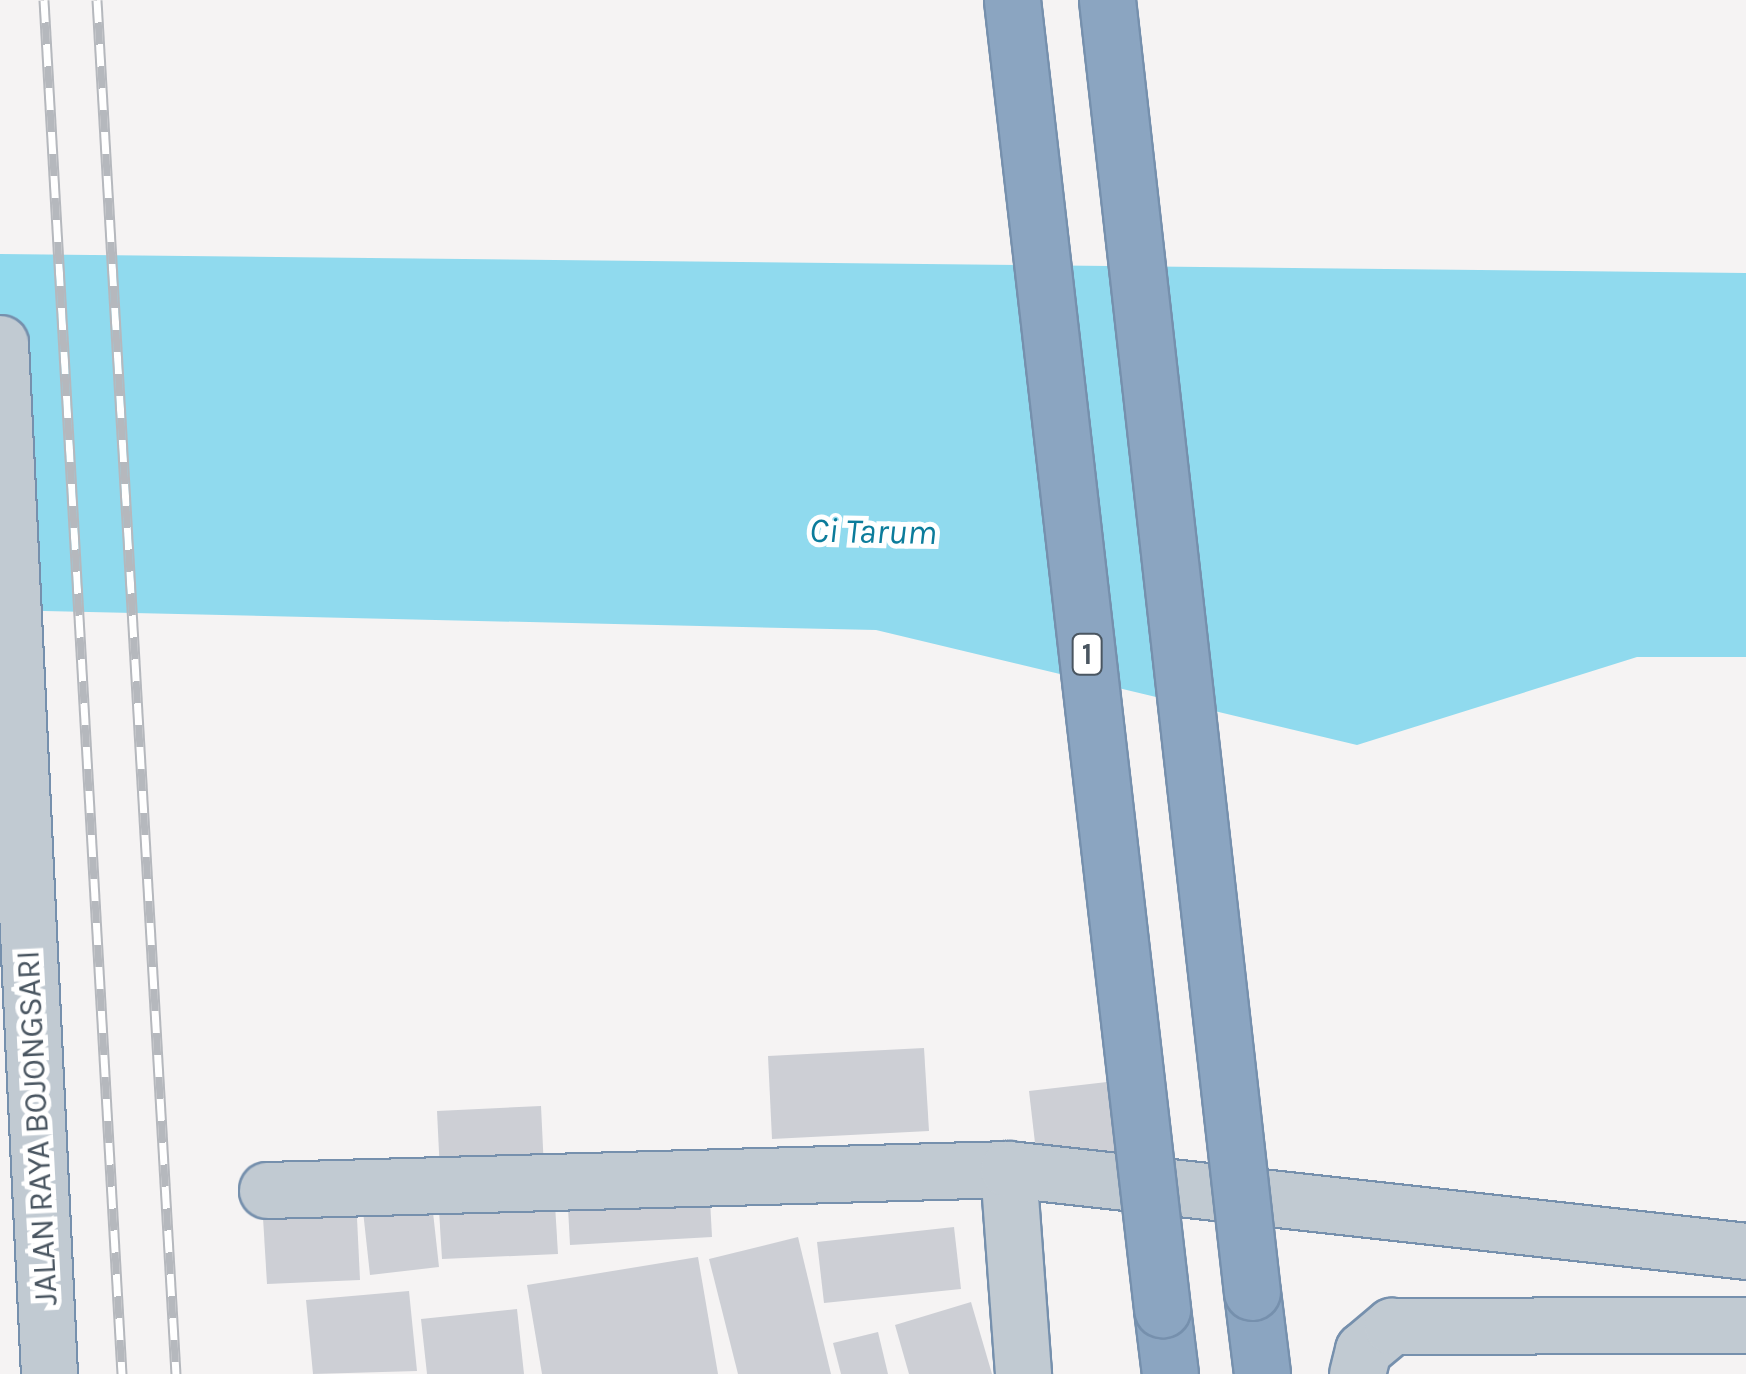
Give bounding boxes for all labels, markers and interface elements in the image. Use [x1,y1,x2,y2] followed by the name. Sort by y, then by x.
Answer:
[809,510,937,554] water label: Ci Tarum
[1070,629,1104,679] road number: 1
[10,949,66,1307] street label: JALAN RAYA BOJONGSARI

